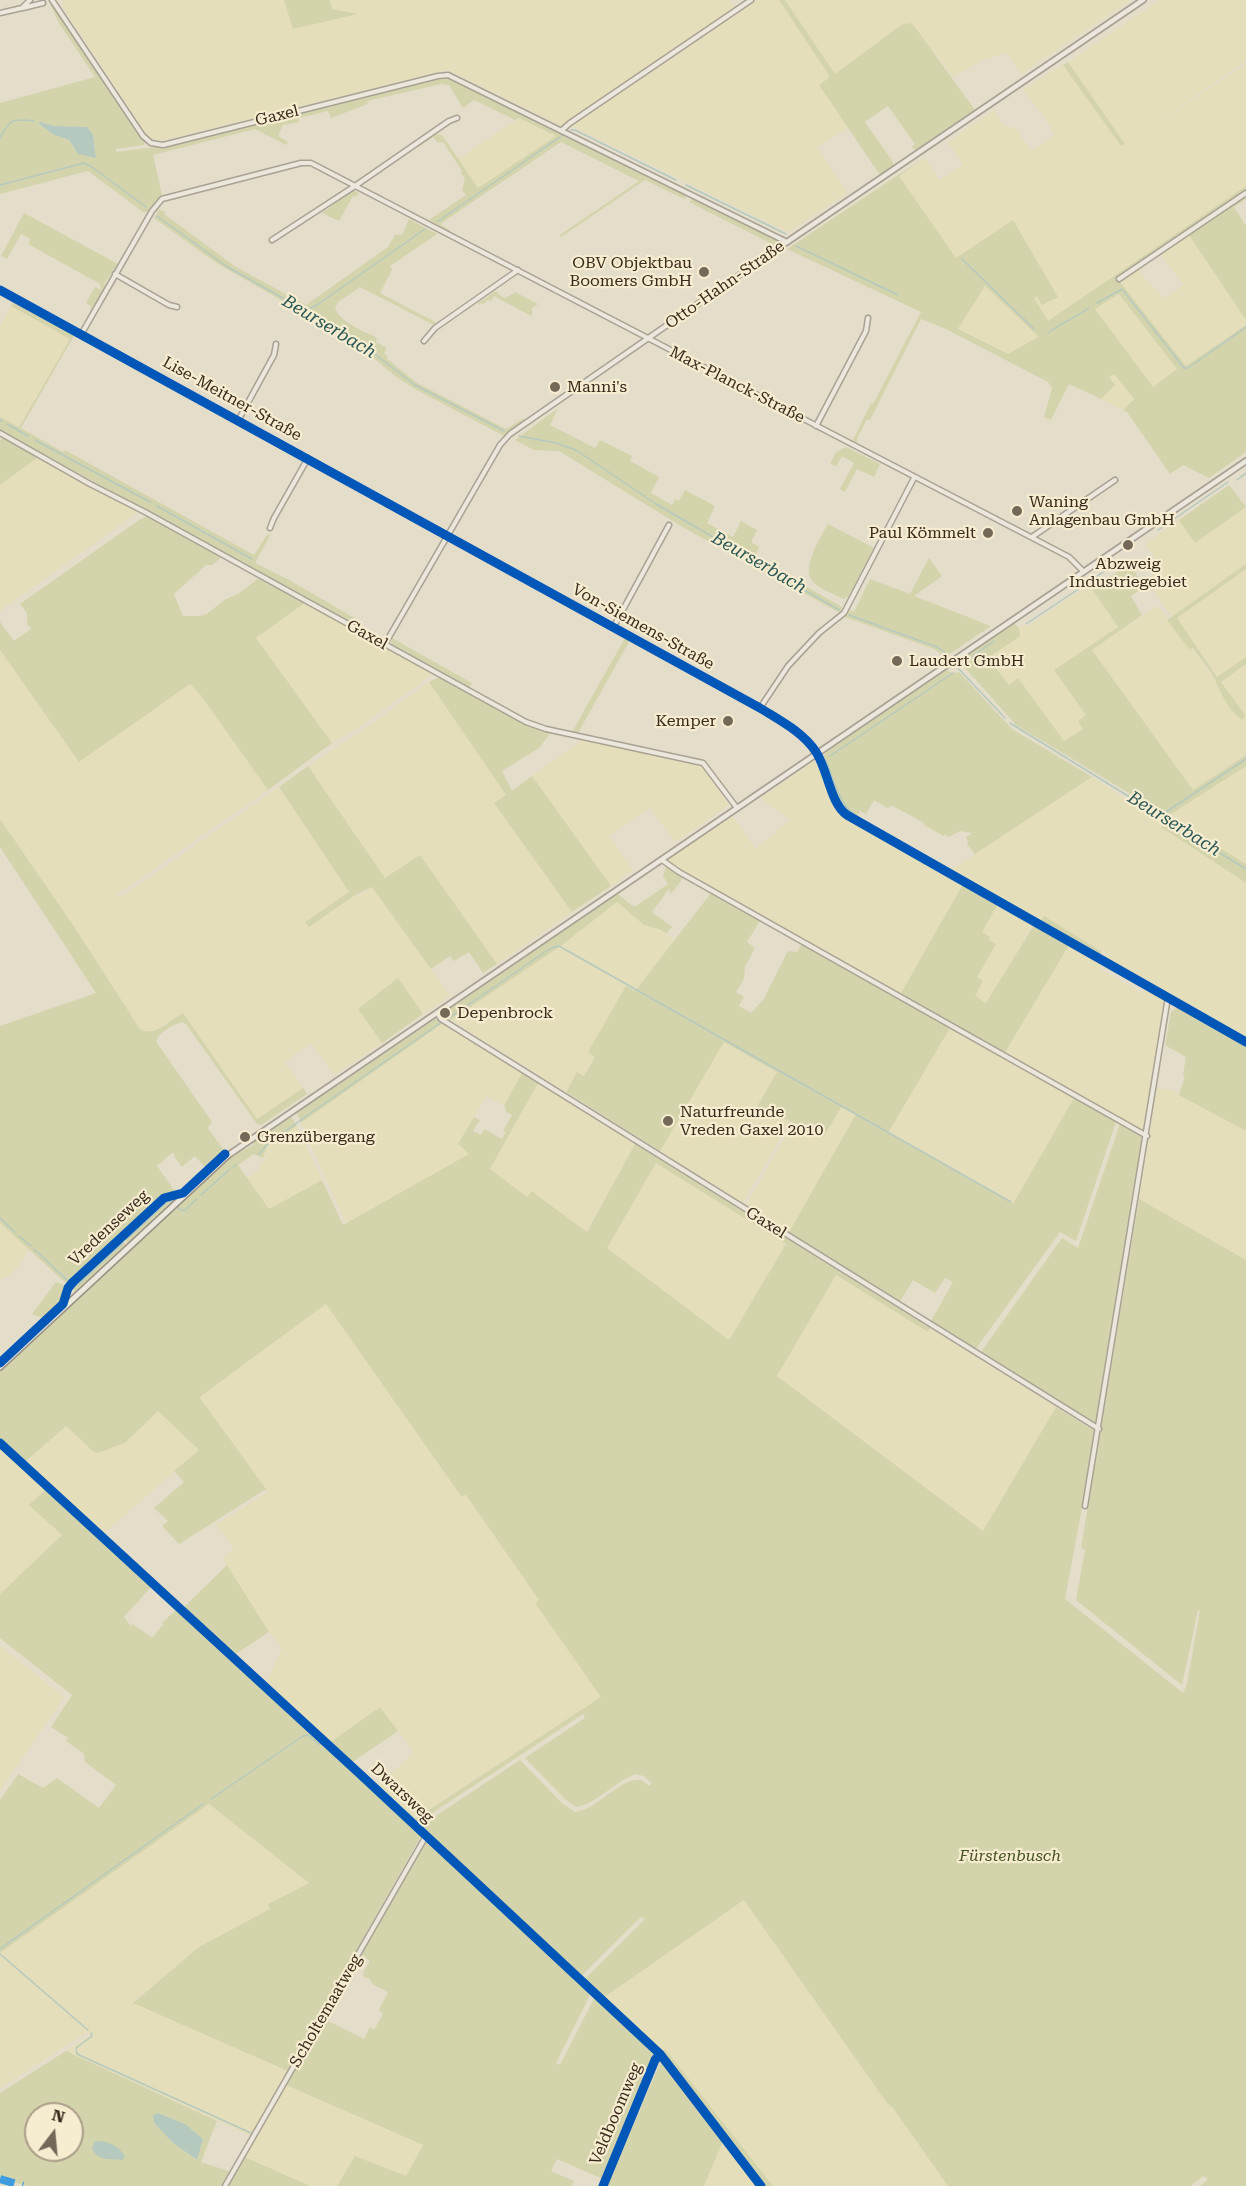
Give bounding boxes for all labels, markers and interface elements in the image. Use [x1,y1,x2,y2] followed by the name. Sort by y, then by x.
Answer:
[253,101,301,131] street label: Gaxel
[662,237,788,333] street label: Otto-Hahn-Straße
[569,253,692,291] place label: OBV Objektbau Boomers GmbH
[697,265,711,279] marker: OBV Objektbau Boomers GmbH
[278,291,380,363] water label: Beurserbach
[666,343,808,427] street label: Max-Planck-Straße
[159,353,305,445] street label: Lise-Meitner-Straße
[567,377,627,397] place label: Manni's
[548,380,562,394] marker: Manni's
[1029,492,1175,530] place label: Waning Anlagenbau GmbH
[1010,504,1024,518] marker: Waning Anlagenbau GmbH
[869,523,976,543] place label: Paul Kömmelt
[981,526,995,540] marker: Paul Kömmelt
[708,527,810,599] water label: Beurserbach
[1121,538,1135,552] marker: Abzweig Industriegebiet
[1069,554,1187,592] place label: Abzweig Industriegebiet
[569,580,717,674] street label: Von-Siemens-Straße
[343,616,391,654] street label: Gaxel
[909,651,1024,671] place label: Laudert GmbH
[890,654,904,668] marker: Laudert GmbH
[655,711,716,731] place label: Kemper
[721,714,735,728] marker: Kemper
[1123,787,1225,861] water label: Beurserbach
[457,1003,553,1023] place label: Depenbrock
[438,1006,452,1020] marker: Depenbrock
[680,1102,823,1140] place label: Naturfreunde Vreden Gaxel 2010
[661,1114,675,1128] marker: Naturfreunde Vreden Gaxel 2010
[257,1127,375,1147] place label: Grenzübergang
[238,1130,252,1144] marker: Grenzübergang
[65,1186,153,1270] street label: Vredenseweg
[742,1203,790,1243] street label: Gaxel
[367,1759,437,1827] street label: Dwarsweg
[959,1846,1061,1866] park label: Fürstenbusch
[286,1951,366,2071] street label: Scholtemaatweg
[586,2060,646,2168] street label: Veldboomweg
[24,2102,84,2162] north arrow
[50,2105,67,2127] text: N

